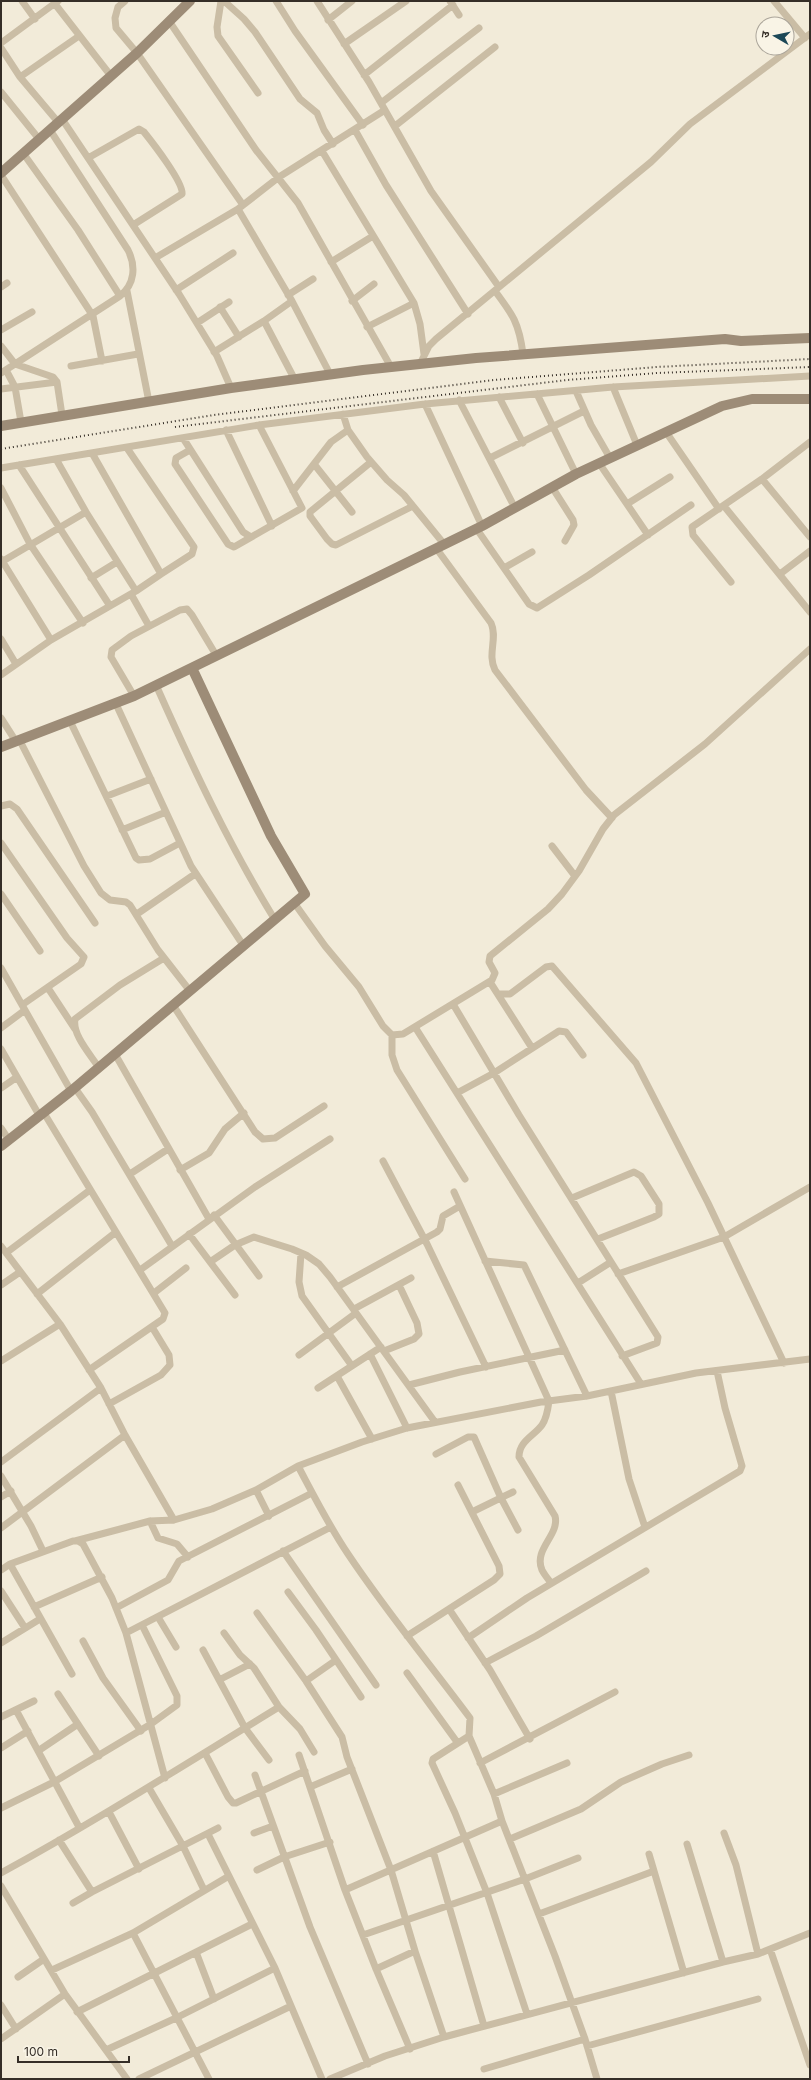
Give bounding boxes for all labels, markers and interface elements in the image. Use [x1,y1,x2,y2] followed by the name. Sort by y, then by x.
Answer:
[755,16,795,56] north arrow
[758,30,773,39] text: उ
[18,2038,129,2064] scale bar
[24,2044,58,2059] text: 100 m

